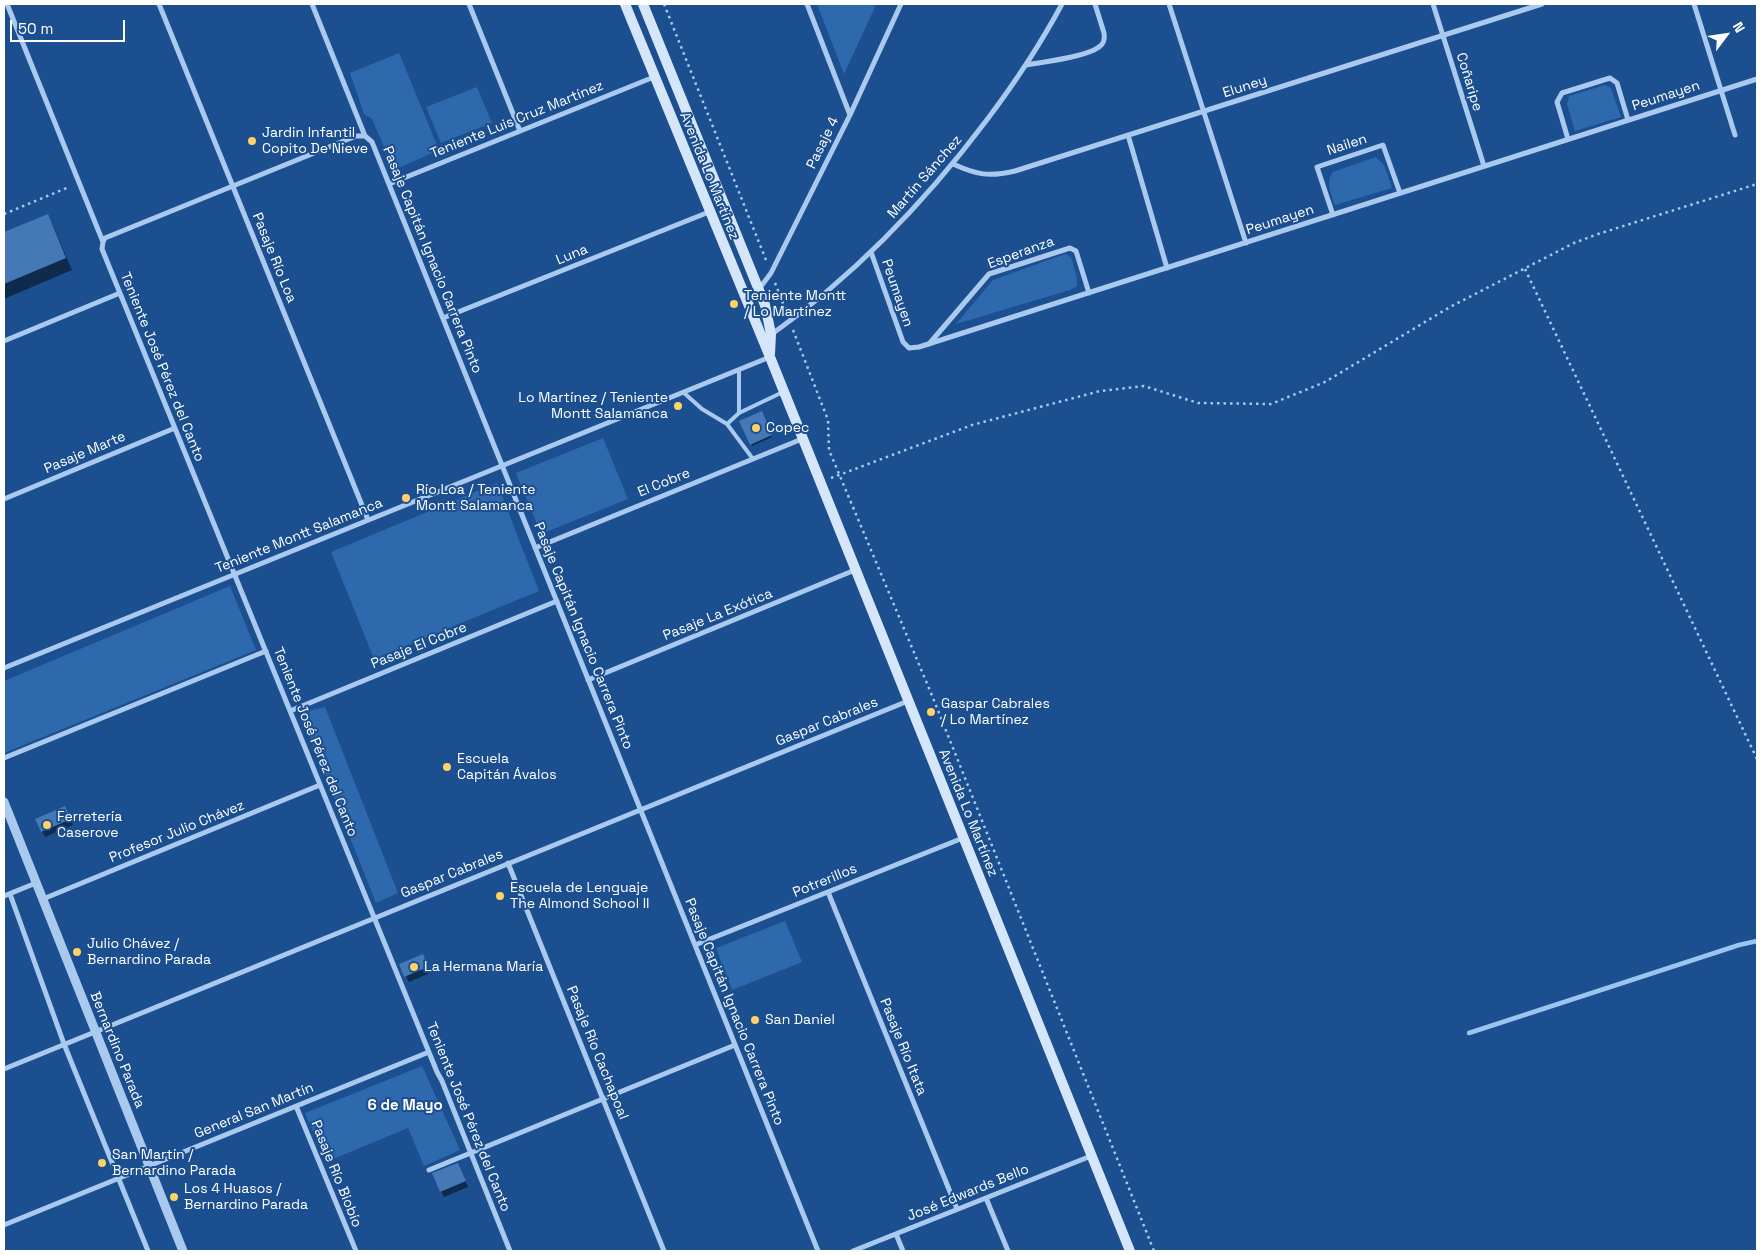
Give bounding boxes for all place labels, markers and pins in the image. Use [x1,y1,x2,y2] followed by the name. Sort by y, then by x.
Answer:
[262,125,368,158] place label: Jardin Infantil Copito De Nieve
[246,135,258,147] marker: Jardin Infantil Copito De Nieve
[744,288,846,321] place label: Teniente Montt / Lo Martínez
[728,298,740,310] marker: Teniente Montt / Lo Martínez
[518,390,668,422] place label: Lo Martínez / Teniente Montt Salamanca
[672,400,684,412] marker: Lo Martínez / Teniente Montt Salamanca
[766,420,809,436] place label: Copec
[750,422,762,434] marker: Copec
[416,482,535,514] place label: Río Loa / Teniente Montt Salamanca
[400,492,412,504] marker: Río Loa / Teniente Montt Salamanca
[941,696,1050,729] place label: Gaspar Cabrales / Lo Martínez
[925,706,937,718] marker: Gaspar Cabrales / Lo Martínez
[457,751,557,784] place label: Escuela Capitán Ávalos
[441,761,453,773] marker: Escuela Capitán Ávalos
[57,809,122,842] place label: Ferretería Caserove
[41,819,53,831] marker: Ferretería Caserove
[510,880,650,912] place label: Escuela de Lenguaje The Almond School II
[494,890,506,902] marker: Escuela de Lenguaje The Almond School II
[87,936,211,969] place label: Julio Chávez / Bernardino Parada
[71,946,83,958] marker: Julio Chávez / Bernardino Parada
[424,959,543,975] place label: La Hermana María
[408,961,420,973] marker: La Hermana María
[765,1012,835,1028] place label: San Daniel
[749,1014,761,1026] marker: San Daniel
[112,1147,236,1180] place label: San Martín / Bernardino Parada
[96,1157,108,1169] marker: San Martín / Bernardino Parada
[184,1181,308,1214] place label: Los 4 Huasos / Bernardino Parada
[168,1191,180,1203] marker: Los 4 Huasos / Bernardino Parada

